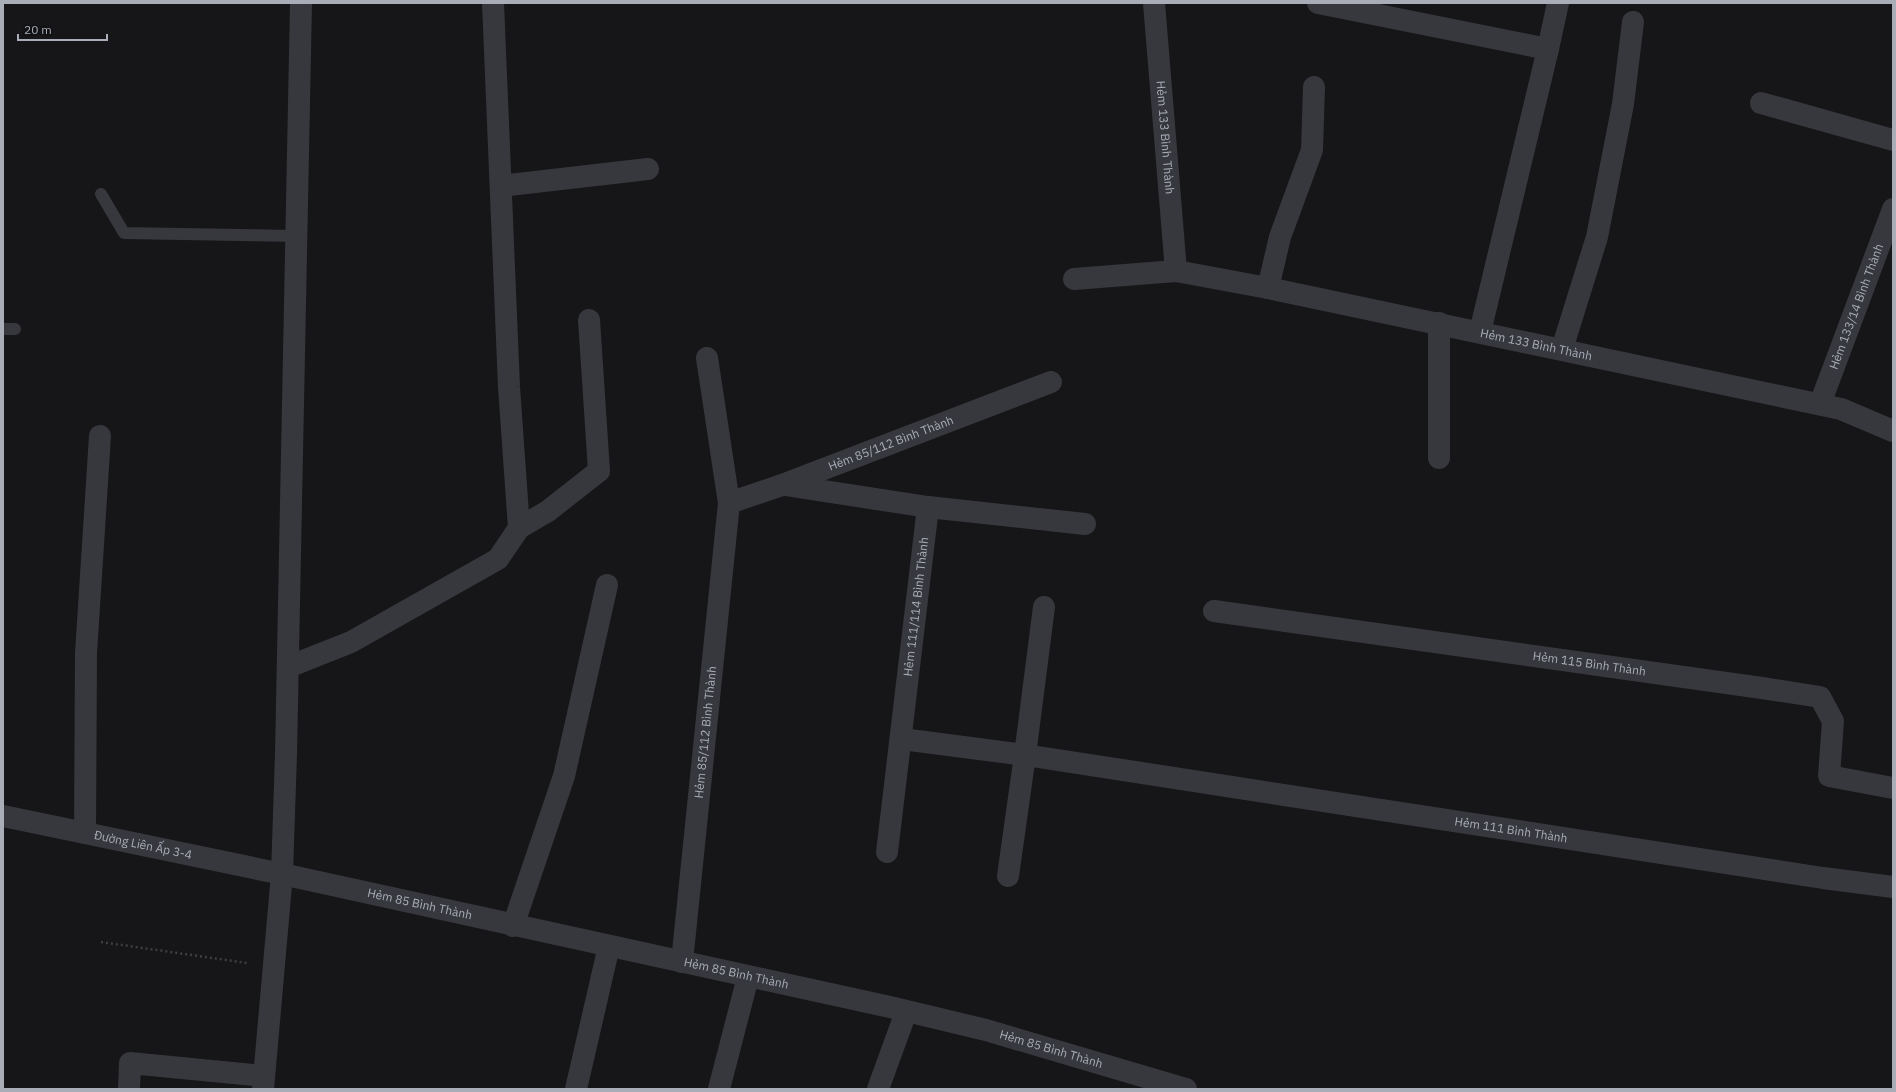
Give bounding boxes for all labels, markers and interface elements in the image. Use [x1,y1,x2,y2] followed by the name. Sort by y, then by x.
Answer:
[18,16,107,42] scale bar
[24,22,52,37] text: 20 m
[1153,80,1178,195] street label: Hẻm 133 Bình Thành
[1826,242,1886,371] street label: Hẻm 133/14 Bình Thành
[1479,325,1594,363] street label: Hẻm 133 Bình Thành
[826,412,956,474] street label: Hẻm 85/112 Bình Thành
[900,536,931,677] street label: Hẻm 111/114 Bình Thành
[1532,648,1647,679] street label: Hẻm 115 Bình Thành
[691,665,719,799] street label: Hẻm 85/112 Bình Thành
[1454,813,1569,846] street label: Hẻm 111 Bình Thành
[93,827,193,862] street label: Đường Liên Ấp 3-4
[366,885,474,922] street label: Hẻm 85 Bình Thành
[683,954,790,992] street label: Hẻm 85 Bình Thành
[998,1026,1105,1071] street label: Hẻm 85 Bình Thành

